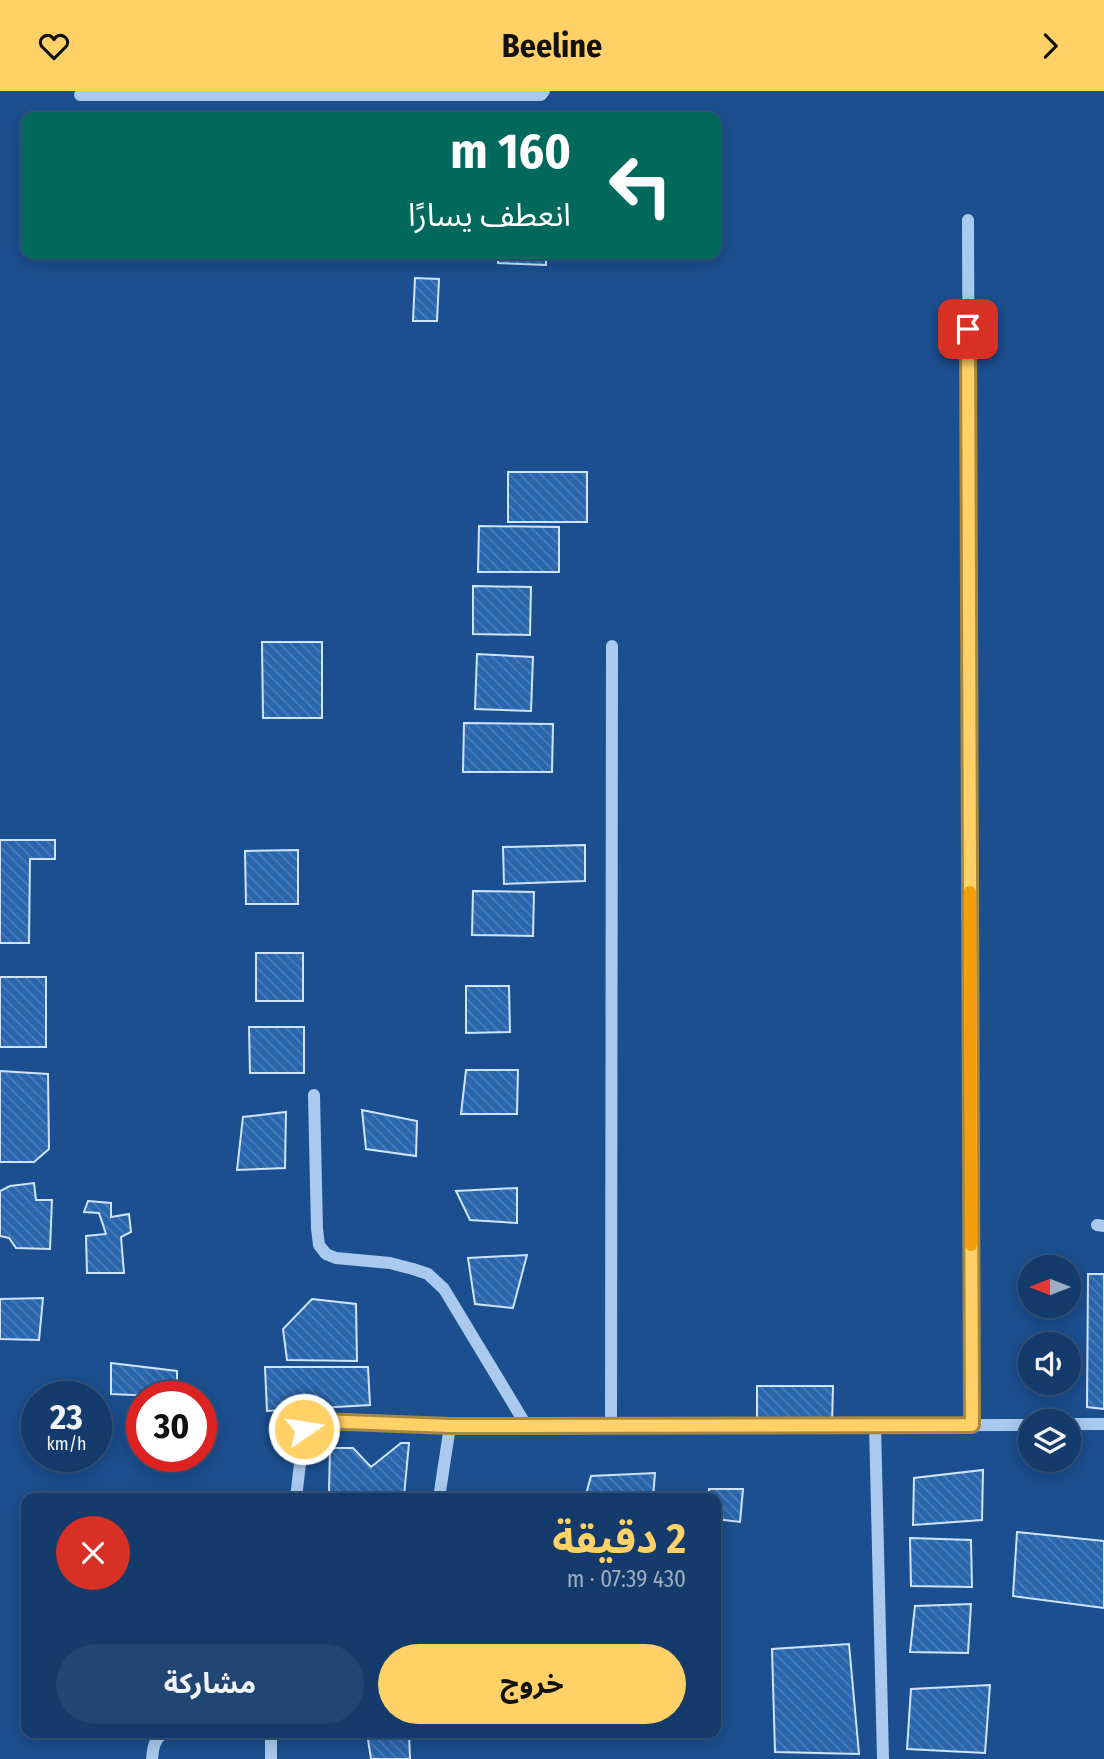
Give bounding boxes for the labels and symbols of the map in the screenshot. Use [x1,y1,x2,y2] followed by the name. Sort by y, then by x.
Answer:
[938,299,998,359] pin
[1018,1255,1082,1318] north arrow
[126,1381,217,1472] speed limit sign: 30
[267,1392,341,1466] position arrow

